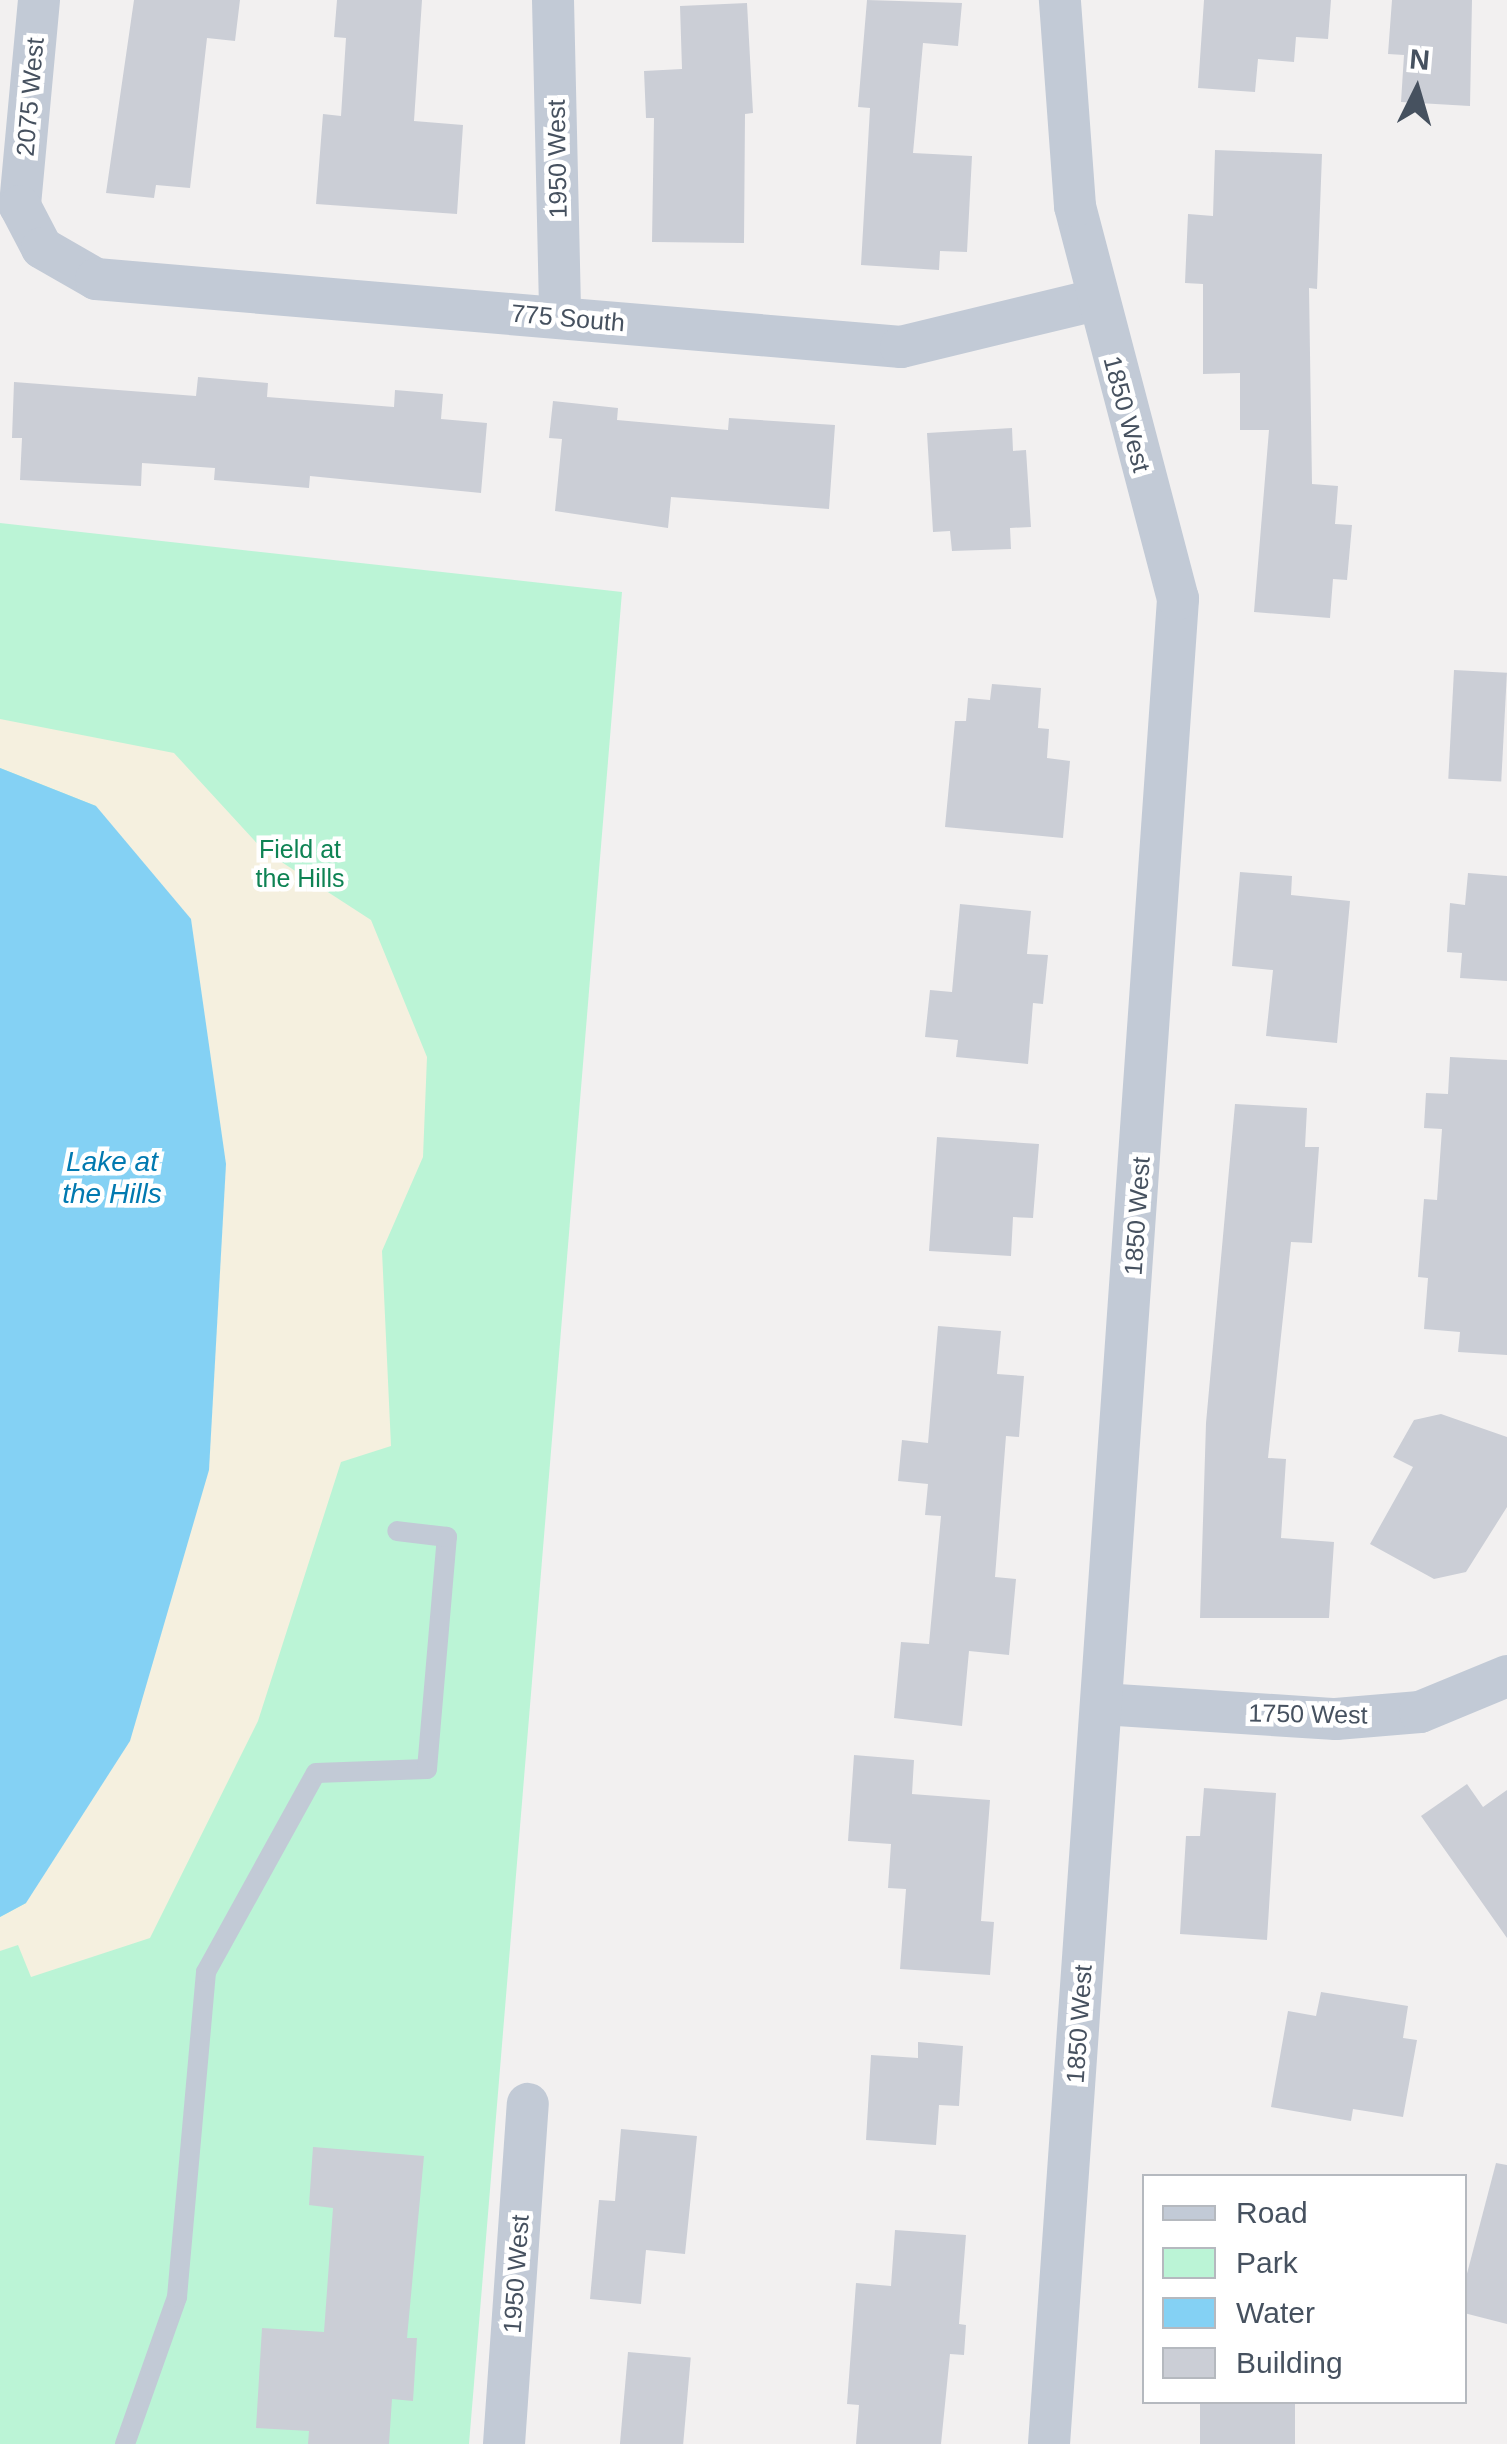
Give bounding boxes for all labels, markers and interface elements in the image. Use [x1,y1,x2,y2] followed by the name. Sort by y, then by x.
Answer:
[10,36,50,158] street label: 2075 West
[1367,40,1467,140] north arrow
[1408,43,1431,76] text: N
[541,99,573,219] street label: 1950 West
[510,298,626,338] street label: 775 South
[1097,353,1157,475] street label: 1850 West
[256,835,344,894] park label: Field at the Hills
[62,1145,162,1211] water label: Lake at the Hills
[1118,1156,1156,1276] street label: 1850 West
[1248,1698,1368,1730] street label: 1750 West
[1060,1964,1098,2084] street label: 1850 West
[1142,2174,1467,2404] legend
[1236,2196,1308,2229] text: Road
[497,2214,535,2334] street label: 1950 West
[1236,2246,1298,2279] text: Park
[1236,2296,1315,2329] text: Water
[1236,2346,1343,2379] text: Building

